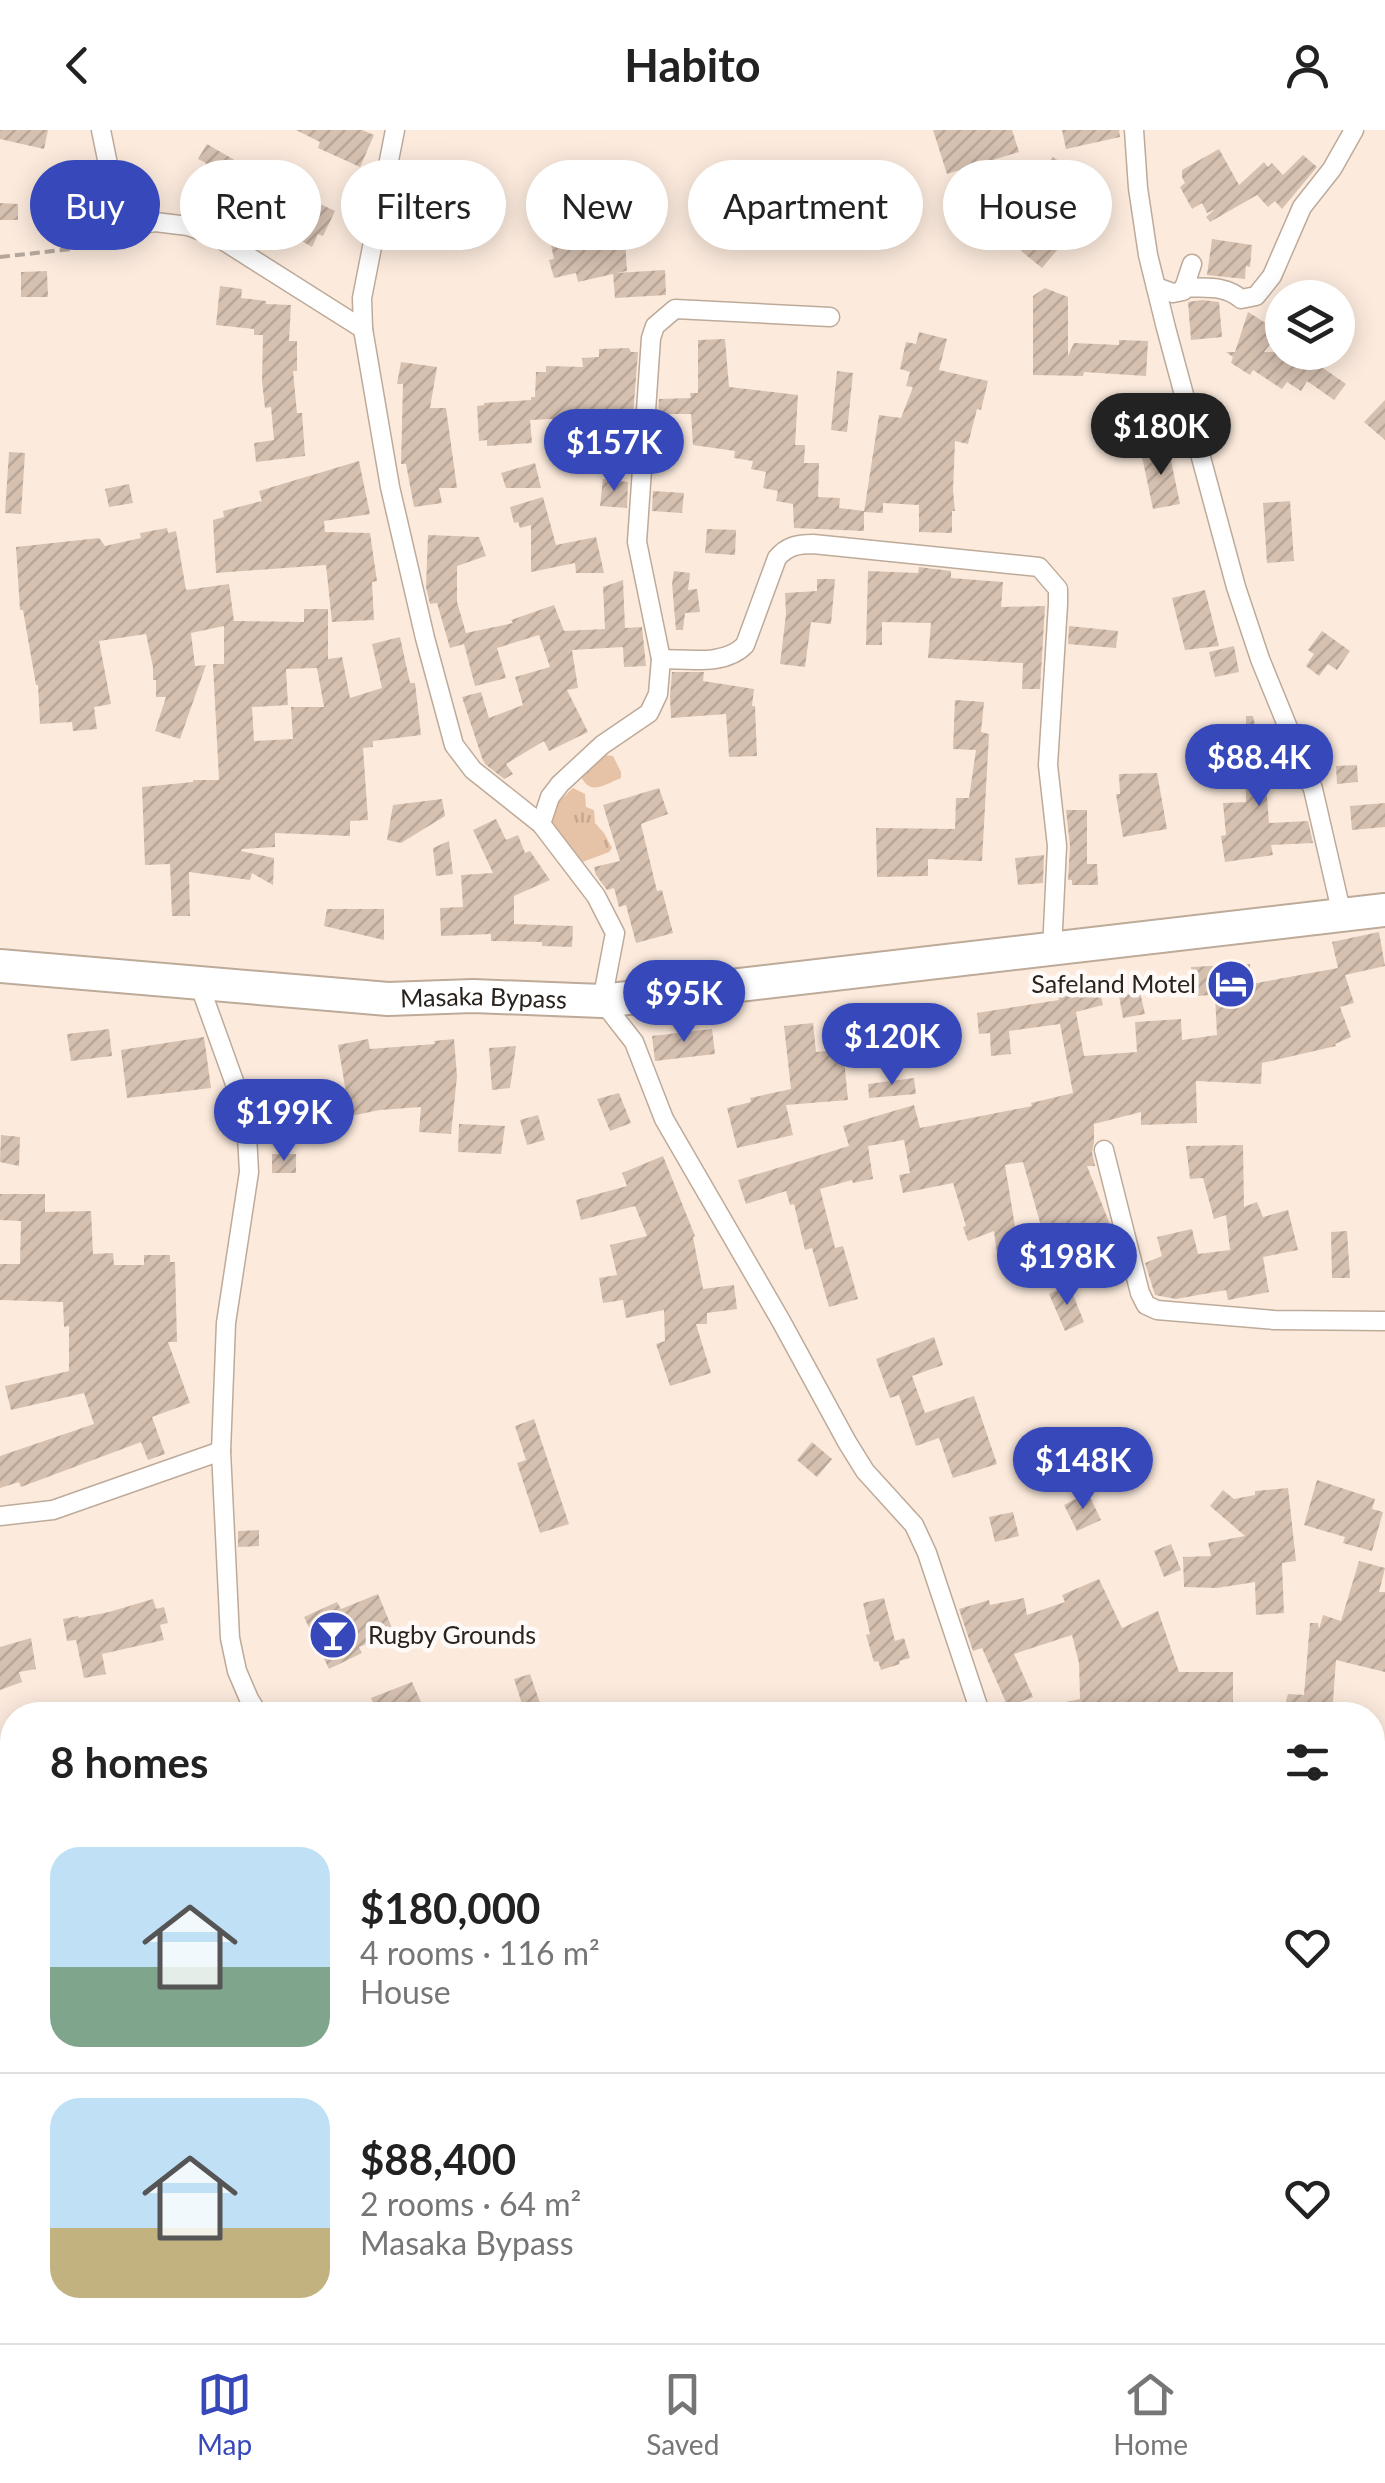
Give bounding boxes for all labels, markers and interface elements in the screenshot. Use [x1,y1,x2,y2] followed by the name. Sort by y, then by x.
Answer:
[50,38,105,93] icon: back
[624,38,761,92] text: Habito
[1280,38,1335,93] icon: person
[30,160,160,250] chip: Buy
[180,160,321,250] chip: Rent
[341,160,506,250] chip: Filters
[526,160,668,250] chip: New
[688,160,923,250] chip: Apartment
[943,160,1112,250] chip: House
[1265,280,1355,370] map controls
[1265,280,1355,370] button: layers
[1091,393,1231,478] pin: $180K
[1113,406,1209,445] text: $180K
[544,409,684,494] pin: $157K
[566,422,662,461] text: $157K
[1178,724,1340,809] pin: $88.4K
[1207,737,1311,776] text: $88.4K
[1205,958,1257,1010] hotel icon: Safeland Motel
[625,960,743,1045] pin: $95K
[1031,968,1196,998] place label: Safeland Motel
[645,973,723,1012] text: $95K
[400,980,568,1014] street label: Masaka Bypass
[822,1003,962,1088] pin: $120K
[844,1016,940,1055] text: $120K
[214,1079,354,1164] pin: $199K
[236,1092,332,1131] text: $199K
[997,1223,1137,1308] pin: $198K
[1019,1236,1115,1275] text: $198K
[1013,1427,1153,1512] pin: $148K
[1035,1440,1131,1479] text: $148K
[307,1609,359,1661] bar icon: Rugby Grounds
[368,1619,536,1649] place label: Rugby Grounds
[1280,1735,1335,1790] icon: filters
[50,1737,208,1787] text: 8 homes
[360,1883,540,1933] text: $180,000
[130,1887,250,2007] icon: home
[1280,1920,1335,1975] icon: heart
[360,1933,600,1972] text: 4 rooms · 116 m²
[360,1972,451,2011] text: House
[360,2134,516,2184] text: $88,400
[130,2138,250,2258] icon: home
[1280,2171,1335,2226] icon: heart
[360,2184,581,2223] text: 2 rooms · 64 m²
[360,2223,574,2262] text: Masaka Bypass
[197,2367,252,2461] tab: Map
[646,2367,719,2461] tab: Saved
[1113,2367,1188,2461] tab: Home

